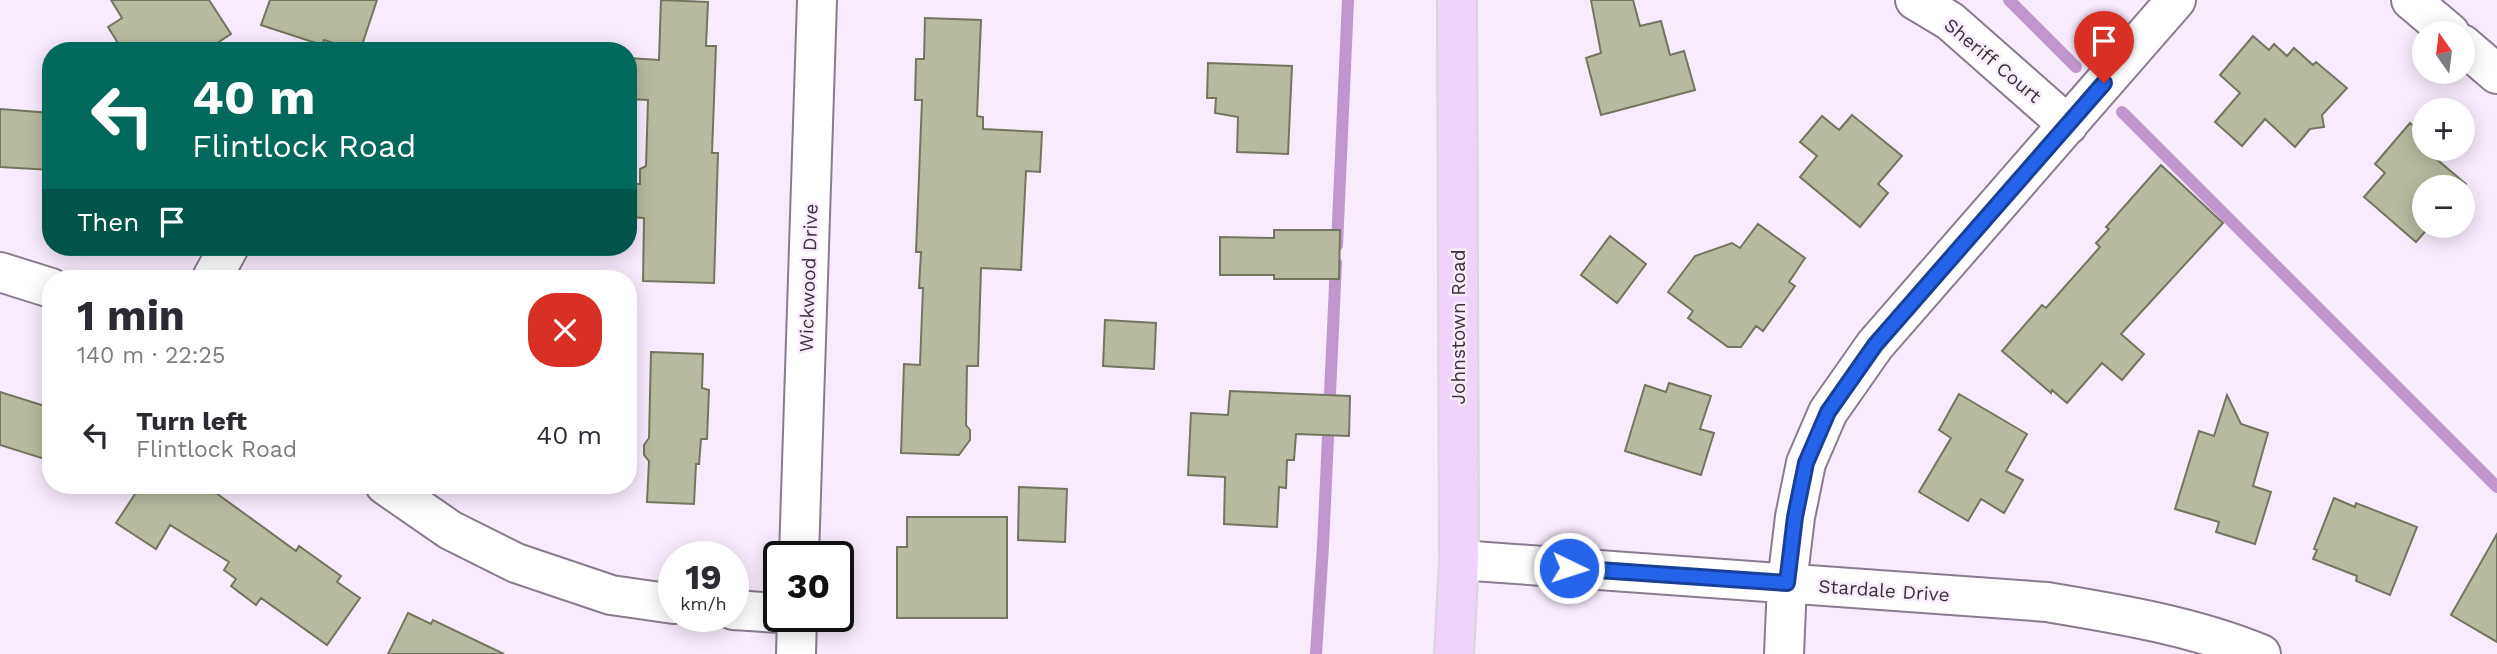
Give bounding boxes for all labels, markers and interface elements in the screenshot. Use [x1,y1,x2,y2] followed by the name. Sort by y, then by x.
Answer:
[2074,11,2134,83] pin
[1939,13,2046,108] street label: Sheriff Court
[2412,21,2474,84] north arrow
[2412,21,2475,238] map controls
[2085,22,2123,60] icon: arrive
[192,68,315,126] text: 40 m
[77,70,168,161] icon: left
[2412,98,2475,161] button: +
[192,127,416,165] text: Flintlock Road
[2412,175,2475,238] button: −
[153,203,191,241] icon: arrive
[794,203,823,353] street label: Wickwood Drive
[77,207,139,237] text: Then
[1447,249,1470,405] street label: Johnstown Road
[77,291,185,340] text: 1 min
[528,293,602,367] button: close
[77,342,225,369] text: 140 m · 22:25
[136,406,247,436] text: Turn left
[77,416,115,454] icon: left
[536,420,602,450] text: 40 m
[136,436,297,463] text: Flintlock Road
[1532,531,1606,605] position arrow
[763,541,854,632] speed limit sign: 30
[685,556,722,598] text: 19
[1818,574,1950,607] street label: Stardale Drive
[680,593,727,614] text: km/h

